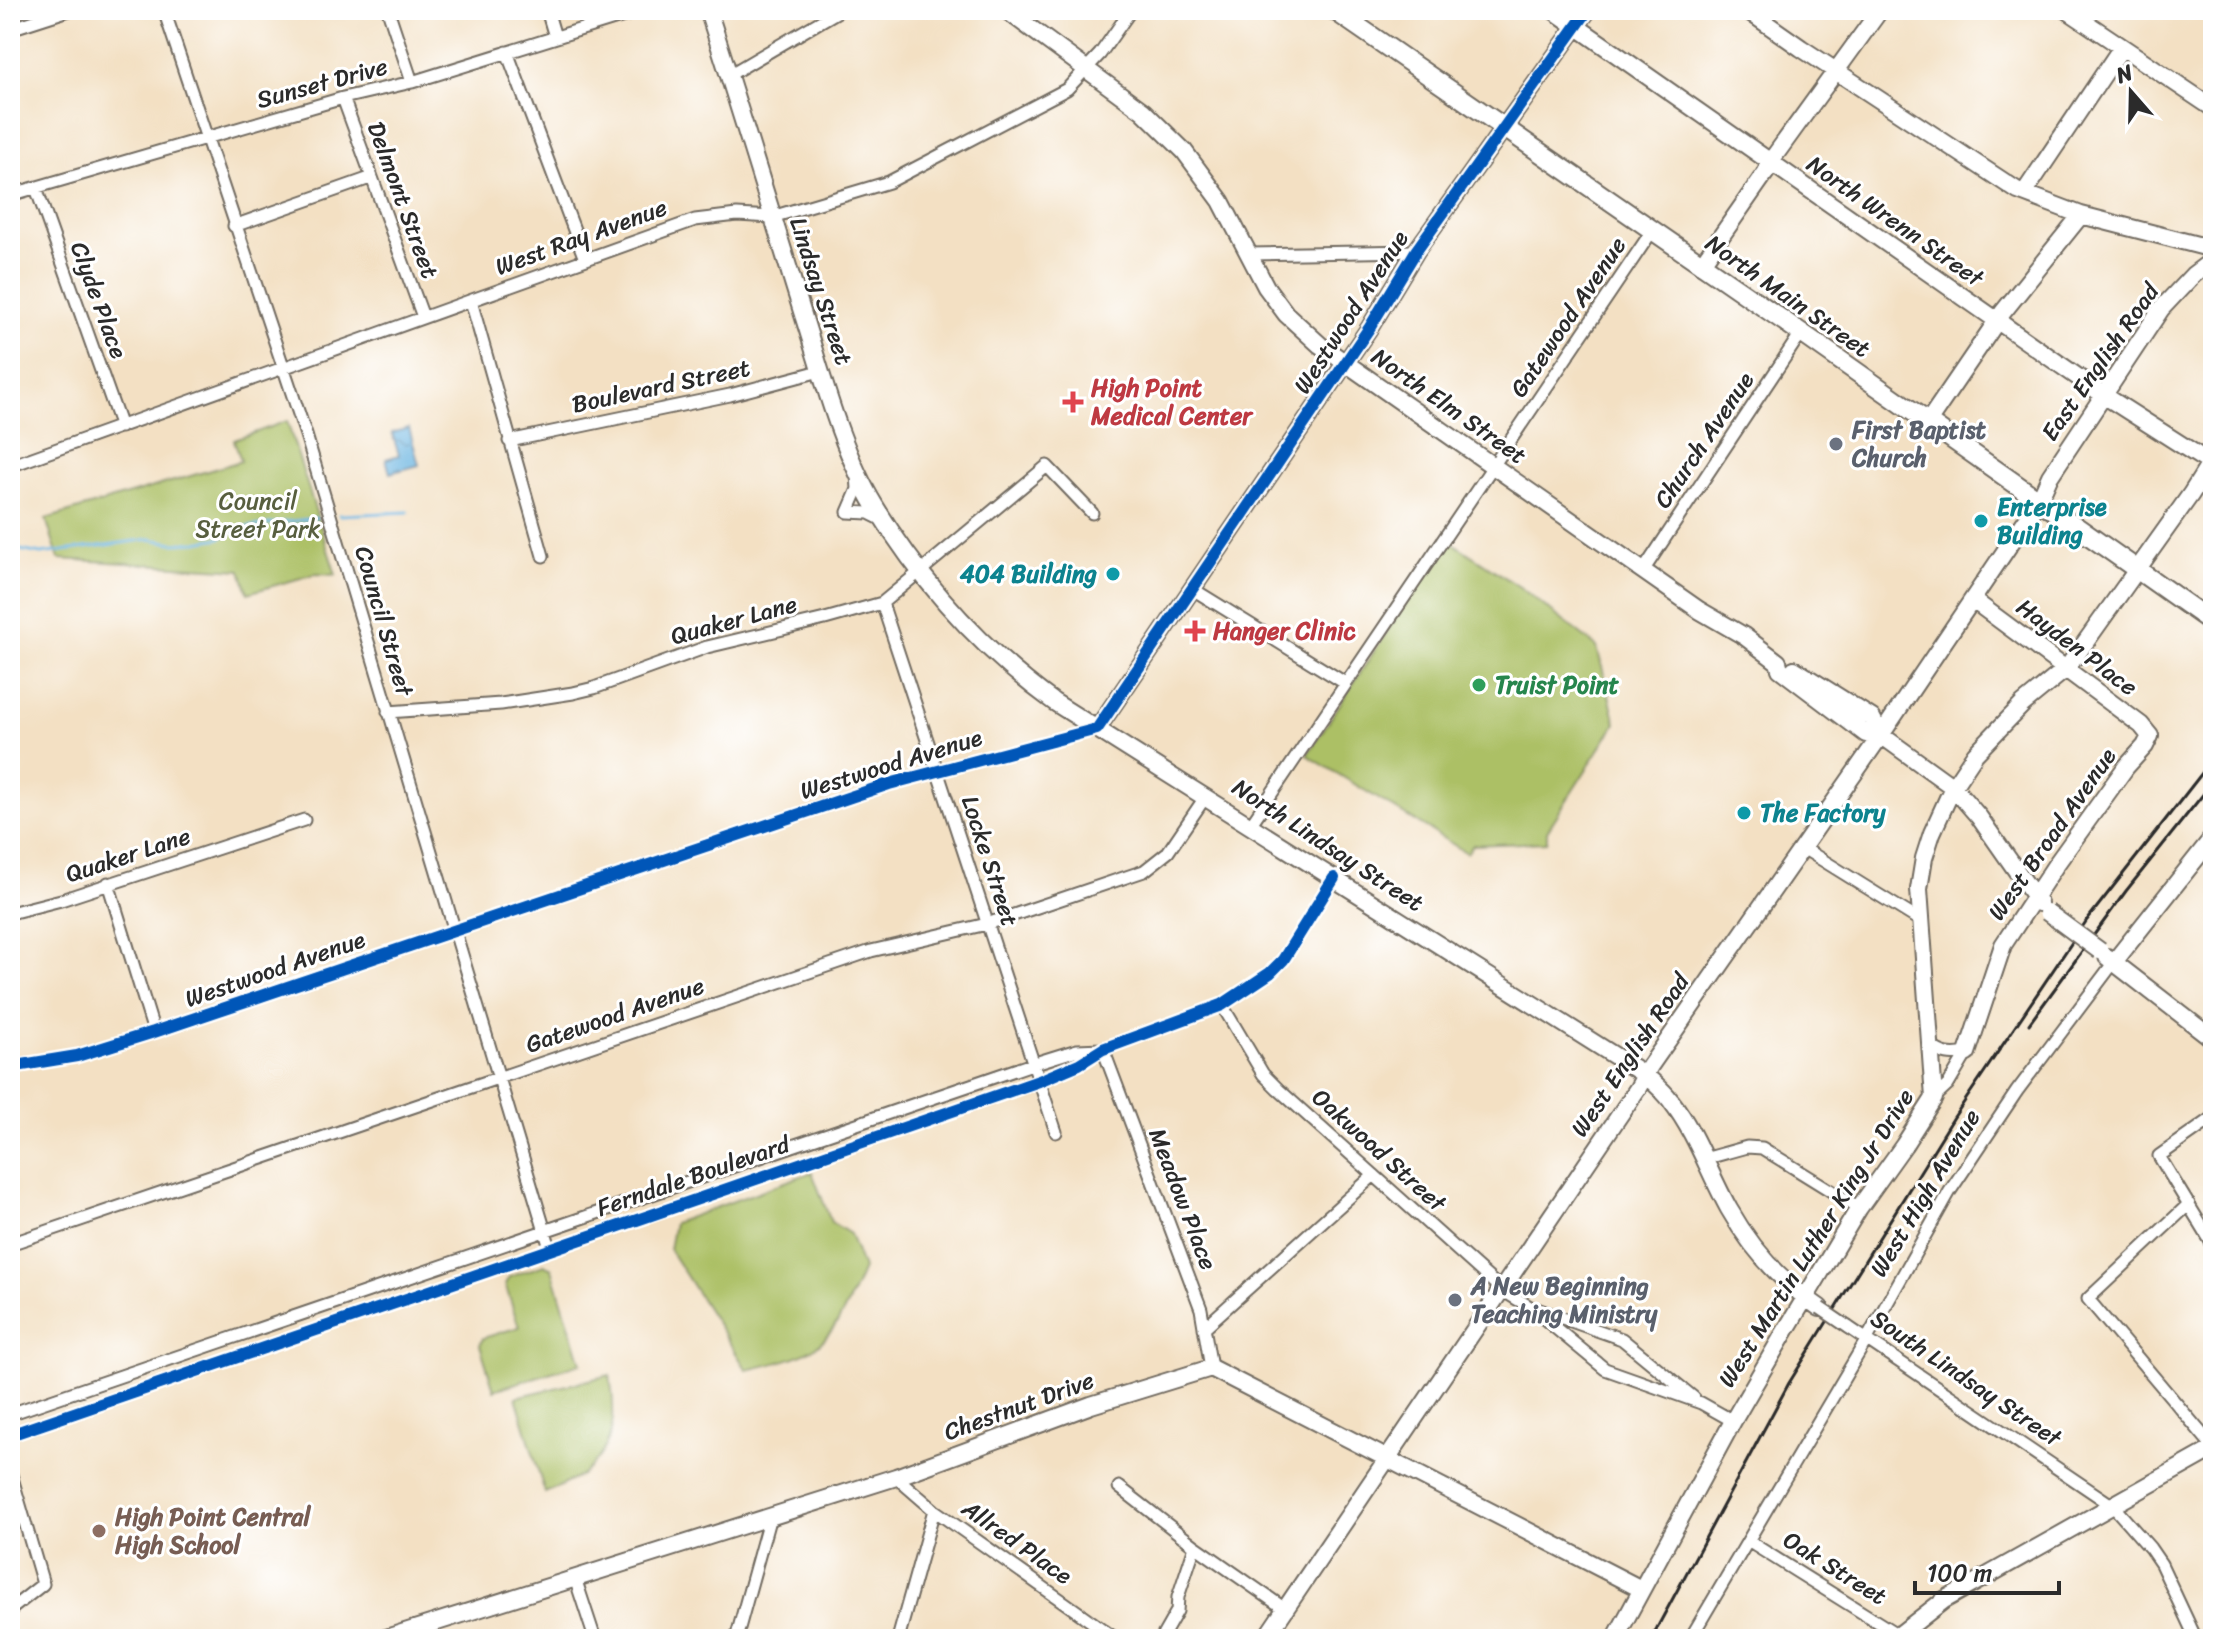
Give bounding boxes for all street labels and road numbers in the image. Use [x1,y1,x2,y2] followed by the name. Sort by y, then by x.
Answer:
[252,45,392,121] street label: Sunset Drive
[355,116,451,284] street label: Delmont Street
[1797,144,1994,299] street label: North Wrenn Street
[489,186,673,288] street label: West Ray Avenue
[777,211,865,371] street label: Lindsay Street
[1282,221,1420,403] street label: Westwood Avenue
[1696,223,1880,369] street label: North Main Street
[1498,228,1638,406] street label: Gatewood Avenue
[58,235,140,365] street label: Clyde Place
[2030,273,2171,450] street label: East English Road
[1362,336,1536,476] street label: North Elm Street
[568,347,754,425] street label: Boulevard Street
[1642,363,1766,517] street label: Church Avenue
[343,541,426,702] street label: Council Street
[666,583,802,657] street label: Quaker Lane
[2007,587,2147,707] street label: Hayden Place
[795,716,988,812] street label: Westwood Avenue
[1976,738,2128,929] street label: West Broad Avenue
[1223,767,1433,923] street label: North Lindsay Street
[949,790,1031,932] street label: Locke Street
[60,815,196,895] street label: Quaker Lane
[179,918,371,1020] street label: Westwood Avenue
[1559,963,1701,1146] street label: West English Road
[520,965,710,1065] street label: Gatewood Avenue
[1302,1078,1457,1223] street label: Oakwood Street
[1706,1080,1926,1396] street label: West Martin Luther King Jr Drive
[1858,1101,1992,1285] street label: West High Avenue
[1137,1122,1229,1276] street label: Meadow Place
[591,1123,797,1229] street label: Ferndale Boulevard
[1862,1298,2071,1459] street label: South Lindsay Street
[938,1359,1100,1453] street label: Chestnut Drive
[952,1488,1082,1596] street label: Allred Place
[1775,1519,1895,1617] street label: Oak Street

